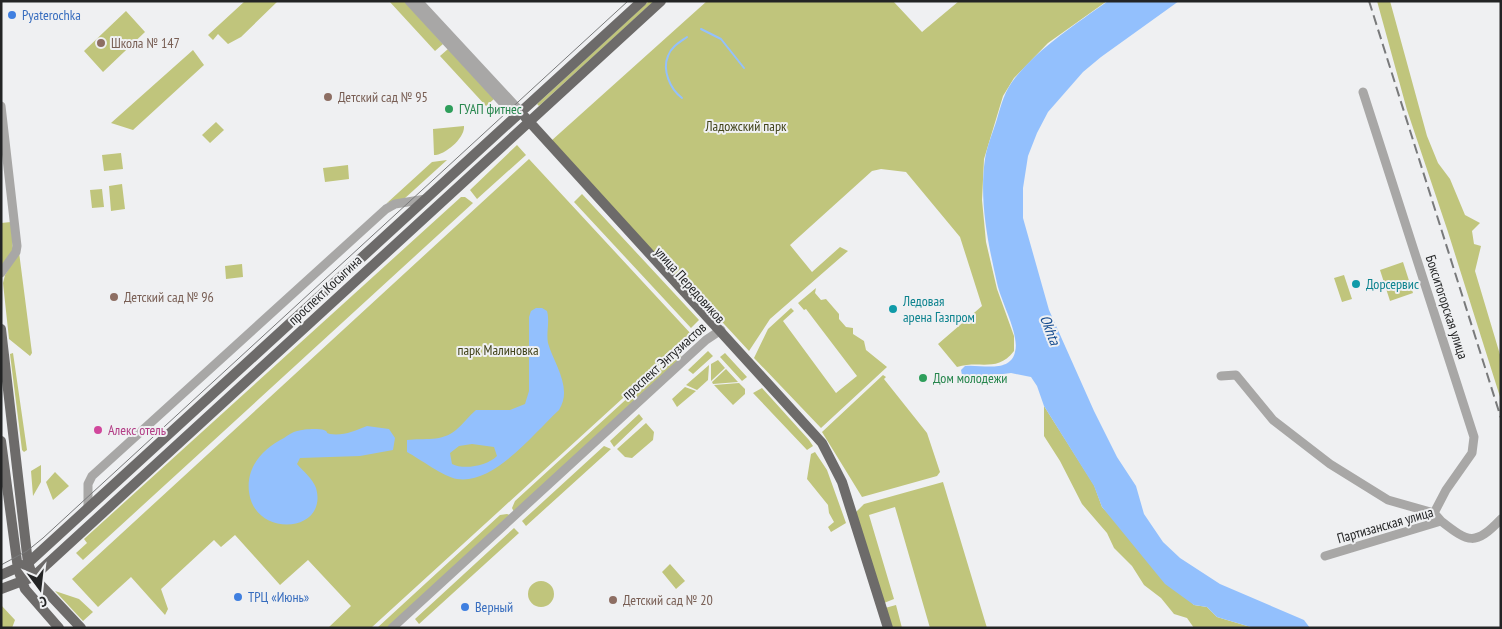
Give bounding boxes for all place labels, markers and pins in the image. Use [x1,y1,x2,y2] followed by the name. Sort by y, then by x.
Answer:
[22,6,81,24] place label: Pyaterochka
[6,9,18,21] marker: Pyaterochka
[111,34,180,52] place label: Школа № 147
[95,37,107,49] marker: Школа № 147
[338,88,428,106] place label: Детский сад № 95
[322,91,334,103] marker: Детский сад № 95
[459,100,522,118] place label: ГУАП фитнес
[443,103,455,115] marker: ГУАП фитнес
[1366,275,1419,293] place label: Дорсервис
[1350,278,1362,290] marker: Дорсервис
[124,288,214,306] place label: Детский сад № 96
[108,291,120,303] marker: Детский сад № 96
[902,292,975,326] place label: Ледовая арена Газпром
[887,303,899,315] marker: Ледовая арена Газпром
[933,369,1007,387] place label: Дом молодежи
[917,372,929,384] marker: Дом молодежи
[108,421,166,439] place label: Алекс отель
[92,424,104,436] marker: Алекс отель
[248,588,309,606] place label: ТРЦ «Июнь»
[232,591,244,603] marker: ТРЦ «Июнь»
[623,591,713,609] place label: Детский сад № 20
[607,594,619,606] marker: Детский сад № 20
[475,598,513,616] place label: Верный
[459,601,471,613] marker: Верный

